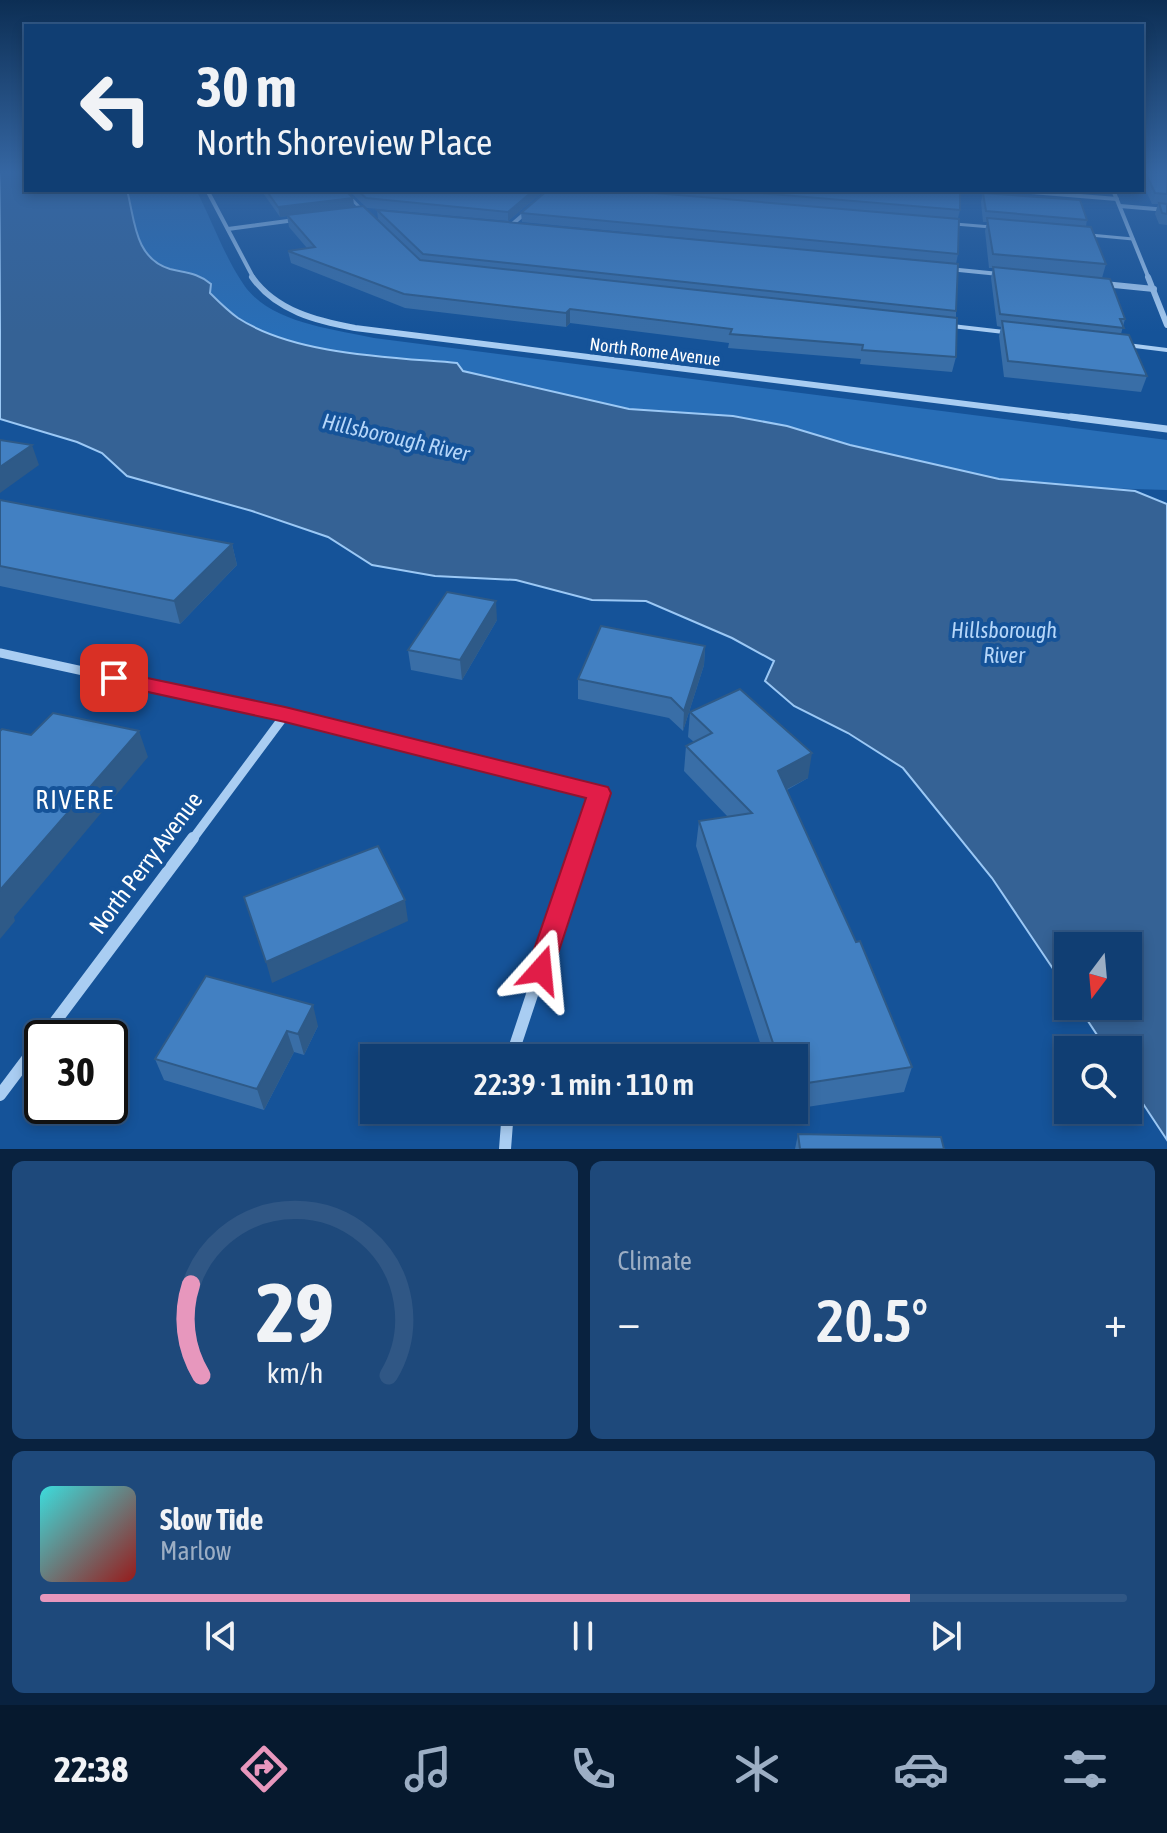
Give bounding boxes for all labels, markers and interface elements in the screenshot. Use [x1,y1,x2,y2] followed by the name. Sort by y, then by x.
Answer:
[196,55,297,119] text: 30 m
[64,56,168,160] icon: left
[196,121,492,163] text: North Shoreview Place
[589,333,722,370] street label: North Rome Avenue
[320,407,474,467] water label: Hillsborough River
[951,617,1057,668] water label: Hillsborough River
[80,644,148,712] pin
[92,656,136,700] icon: arrive
[35,785,115,815] district label: RIVERE
[84,787,208,939] street label: North Perry Avenue
[499,928,583,1012] position arrow
[1054,932,1142,1020] north arrow
[1054,932,1142,1124] map controls
[24,1020,128,1124] speed limit sign: 30
[1054,1036,1142,1124] button: search
[474,1067,694,1101] text: 22:39 · 1 min · 110 m
[618,1246,692,1276] text: Climate
[256,1264,334,1360] text: 29
[816,1286,928,1355] text: 20.5°
[618,1296,640,1346] text: −
[1104,1296,1127,1346] text: +
[266,1356,323,1389] text: km/h
[160,1502,263,1536] text: Slow Tide
[160,1536,231,1566] text: Marlow
[199,1614,243,1658] icon: previous
[561,1614,605,1658] icon: pause
[924,1614,968,1658] icon: next
[236,1741,292,1797] icon: directions
[400,1741,456,1797] icon: music
[565,1741,621,1797] icon: phone
[729,1741,785,1797] icon: climate
[893,1741,949,1797] icon: car
[1057,1741,1113,1797] icon: filters
[54,1748,128,1790] text: 22:38

